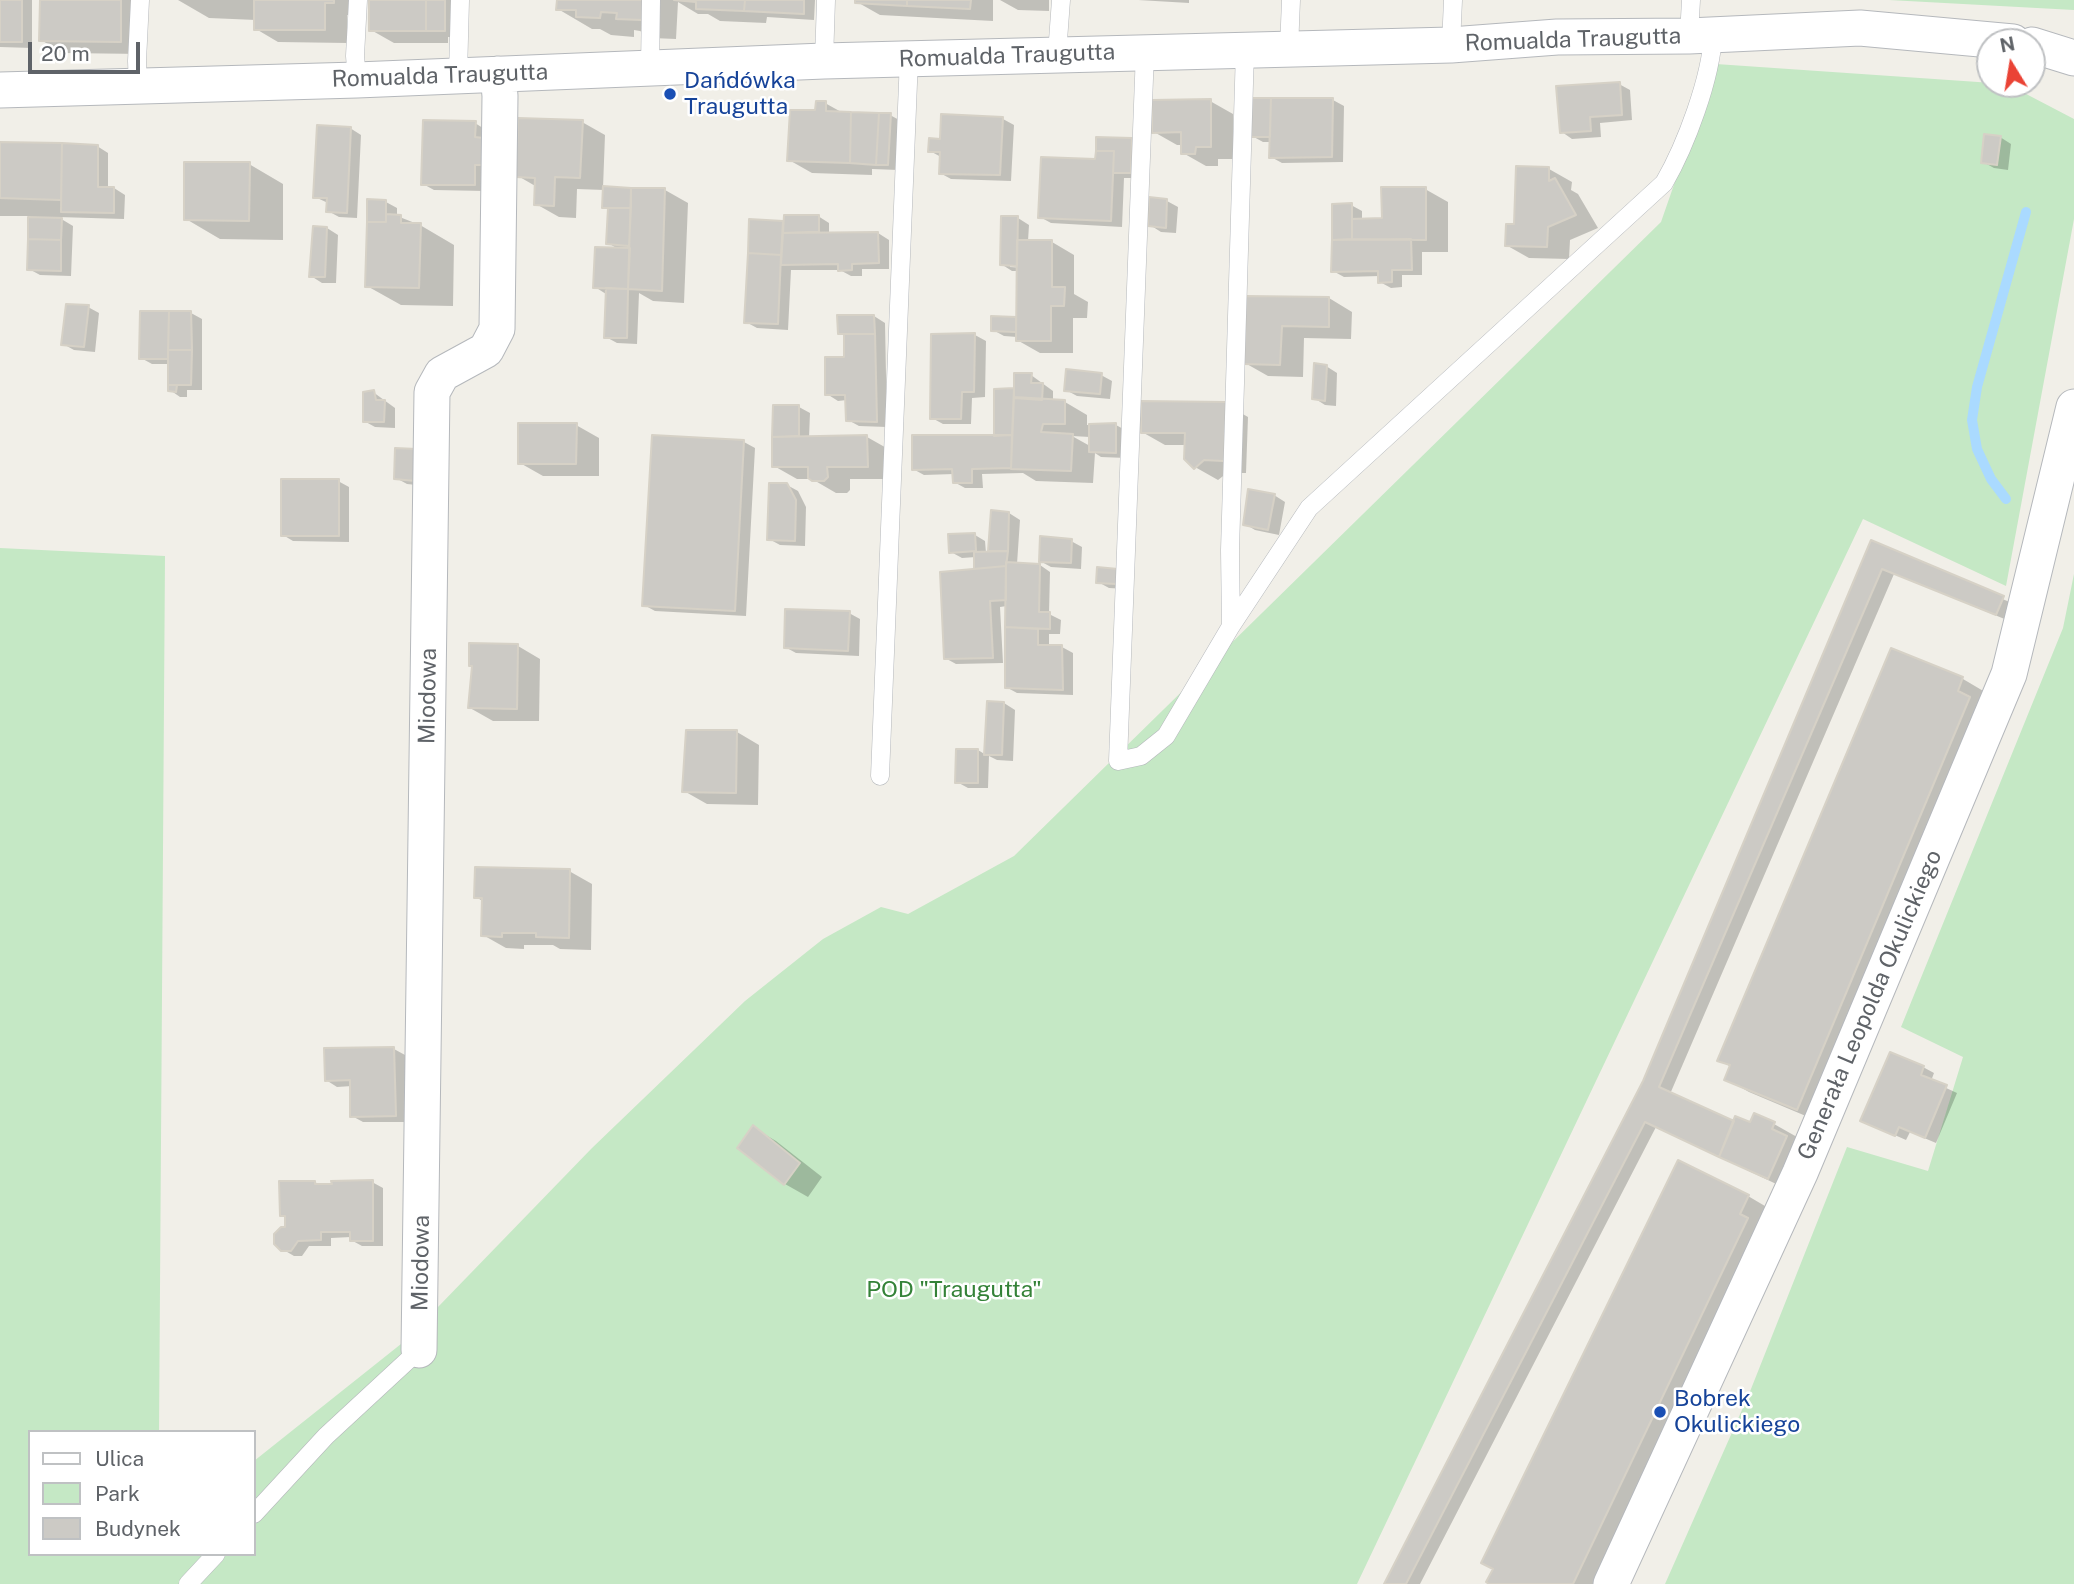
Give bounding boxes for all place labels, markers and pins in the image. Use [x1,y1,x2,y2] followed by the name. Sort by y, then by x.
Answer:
[684,67,796,121] place label: Dańdówka Traugutta
[662,86,678,102] marker: Dańdówka Traugutta
[1674,1385,1800,1439] place label: Bobrek Okulickiego
[1652,1404,1668,1420] marker: Bobrek Okulickiego

